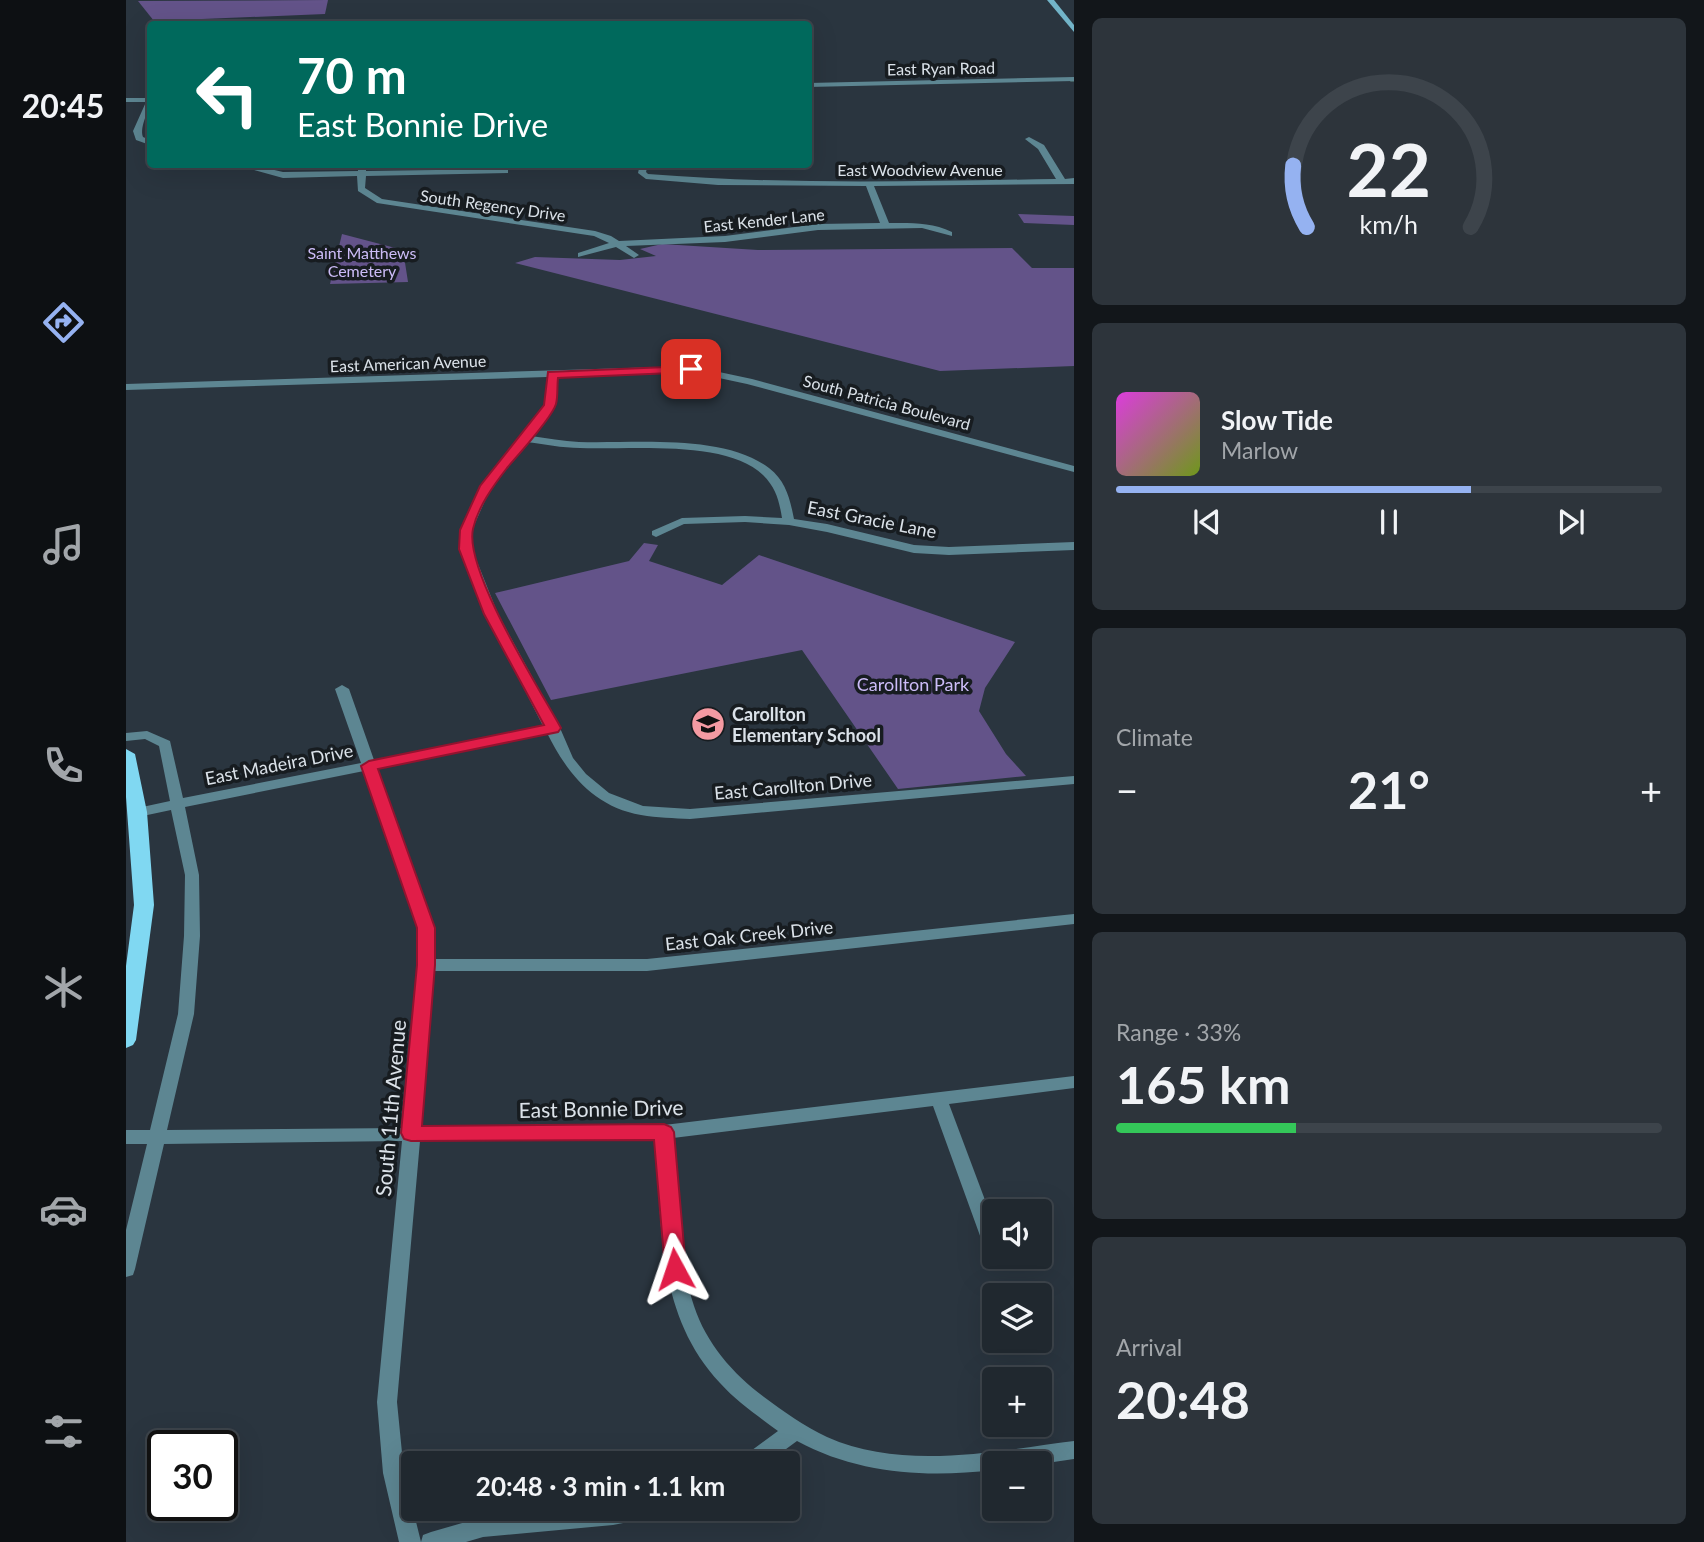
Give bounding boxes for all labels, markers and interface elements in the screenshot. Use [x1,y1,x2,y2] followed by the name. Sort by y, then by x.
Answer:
[297,46,407,104] text: 70 m
[182,49,273,140] icon: left
[887,58,995,78] street label: East Ryan Road
[22,86,104,125] text: 20:45
[297,105,548,144] text: East Bonnie Drive
[1347,126,1431,214] text: 22
[837,160,1003,179] street label: East Woodview Avenue
[419,185,567,225] street label: South Regency Drive
[702,204,826,236] street label: East Kender Lane
[1360,209,1418,239] text: km/h
[307,243,417,280] park label: Saint Matthews Cemetery
[39,298,88,347] icon: directions
[661,339,721,399] pin
[672,350,710,388] icon: arrive
[329,351,487,375] street label: East American Avenue
[801,371,973,433] street label: South Patricia Boulevard
[1221,404,1333,436] text: Slow Tide
[1221,436,1298,464] text: Marlow
[805,496,939,542] street label: East Gracie Lane
[1188,503,1226,541] icon: previous
[1370,503,1408,541] icon: pause
[1552,503,1590,541] icon: next
[39,520,88,569] icon: music
[857,673,970,695] park label: Carollton Park
[732,703,881,746] place label: Carollton Elementary School
[689,705,727,743] school or university icon: Carollton Elementary School
[1116,723,1193,751] text: Climate
[203,739,355,789] street label: East Madeira Drive
[39,741,88,790] icon: phone
[1348,758,1430,820] text: 21°
[1116,767,1138,813] text: −
[1640,767,1662,813] text: +
[713,768,873,804] street label: East Carollton Drive
[664,915,834,955] street label: East Oak Creek Drive
[39,963,88,1012] icon: climate
[1116,1018,1241,1046] text: Range · 33%
[370,1019,410,1197] street label: South 11th Avenue
[1116,1053,1290,1115] text: 165 km
[518,1094,684,1122] street label: East Bonnie Drive
[39,1185,88,1234] icon: car
[982,1199,1052,1521] map controls
[982,1199,1052,1269] button: sound
[638,1232,712,1306] position arrow
[982,1283,1052,1353] button: layers
[1116,1333,1182,1361] text: Arrival
[982,1367,1052,1437] button: +
[1116,1368,1250,1430] text: 20:48
[39,1407,88,1456] icon: filters
[147,1430,238,1521] speed limit sign: 30
[982,1451,1052,1521] button: −
[476,1470,725,1502] text: 20:48 · 3 min · 1.1 km

